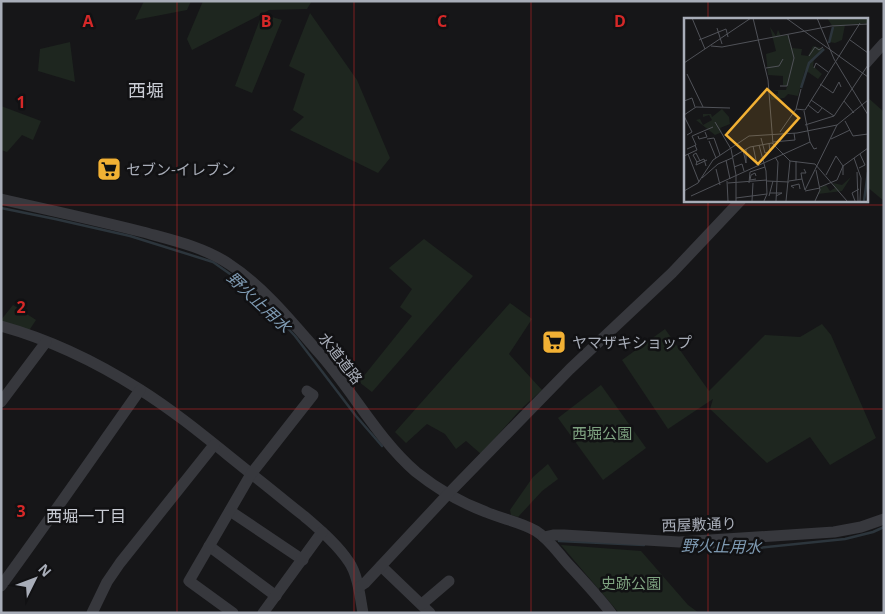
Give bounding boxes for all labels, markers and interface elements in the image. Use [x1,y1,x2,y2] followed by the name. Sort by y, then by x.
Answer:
[82,10,94,32] text: A
[261,10,271,32] text: B
[437,10,447,32] text: C
[614,10,626,32] text: D
[684,18,868,201] inset map
[128,78,164,102] district label: 西堀
[16,91,26,113] text: 1
[96,156,122,182] supermarket icon: セブン-イレブン
[126,159,236,179] place label: セブン-イレブン
[222,267,297,339] water label: 野火止用水
[16,296,26,318] text: 2
[315,328,367,388] street label: 水道道路
[541,329,567,355] supermarket icon: ヤマザキショップ
[572,332,692,352] place label: ヤマザキショップ
[572,423,632,443] park label: 西堀公園
[16,500,26,522] text: 3
[46,505,126,527] district label: 西堀一丁目
[661,513,737,535] street label: 西屋敷通り
[681,534,763,558] water label: 野火止用水
[10,554,60,604] north arrow
[34,559,56,581] text: N
[601,573,661,593] park label: 史跡公園

